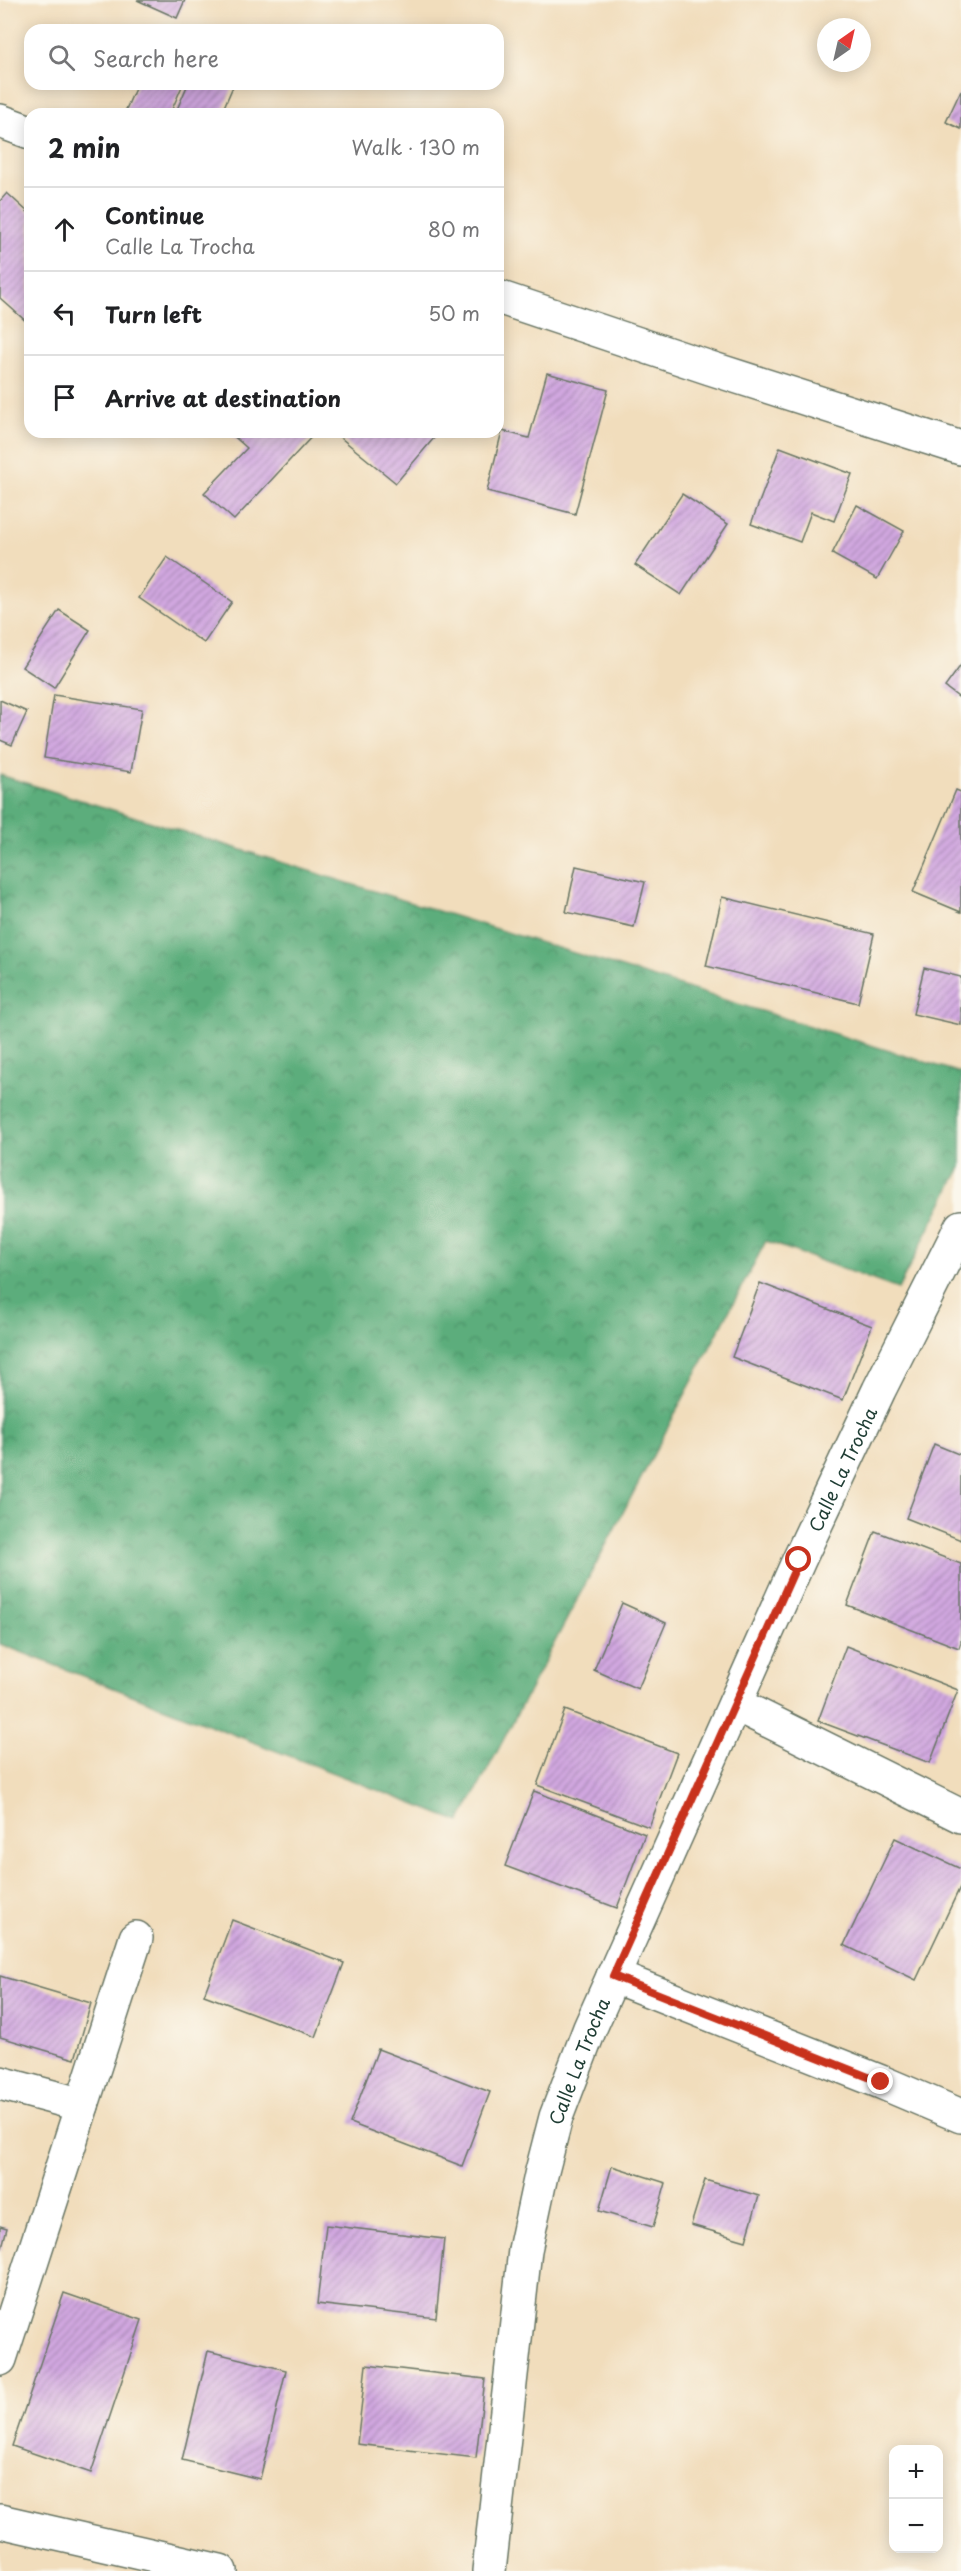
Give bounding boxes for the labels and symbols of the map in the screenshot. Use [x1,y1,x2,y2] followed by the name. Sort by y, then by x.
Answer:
[817,18,871,72] north arrow
[801,1402,883,1536] street label: Calle La Trocha
[785,1546,811,1572] route start
[541,1992,616,2127] street label: Calle La Trocha
[867,2068,893,2094] route end

